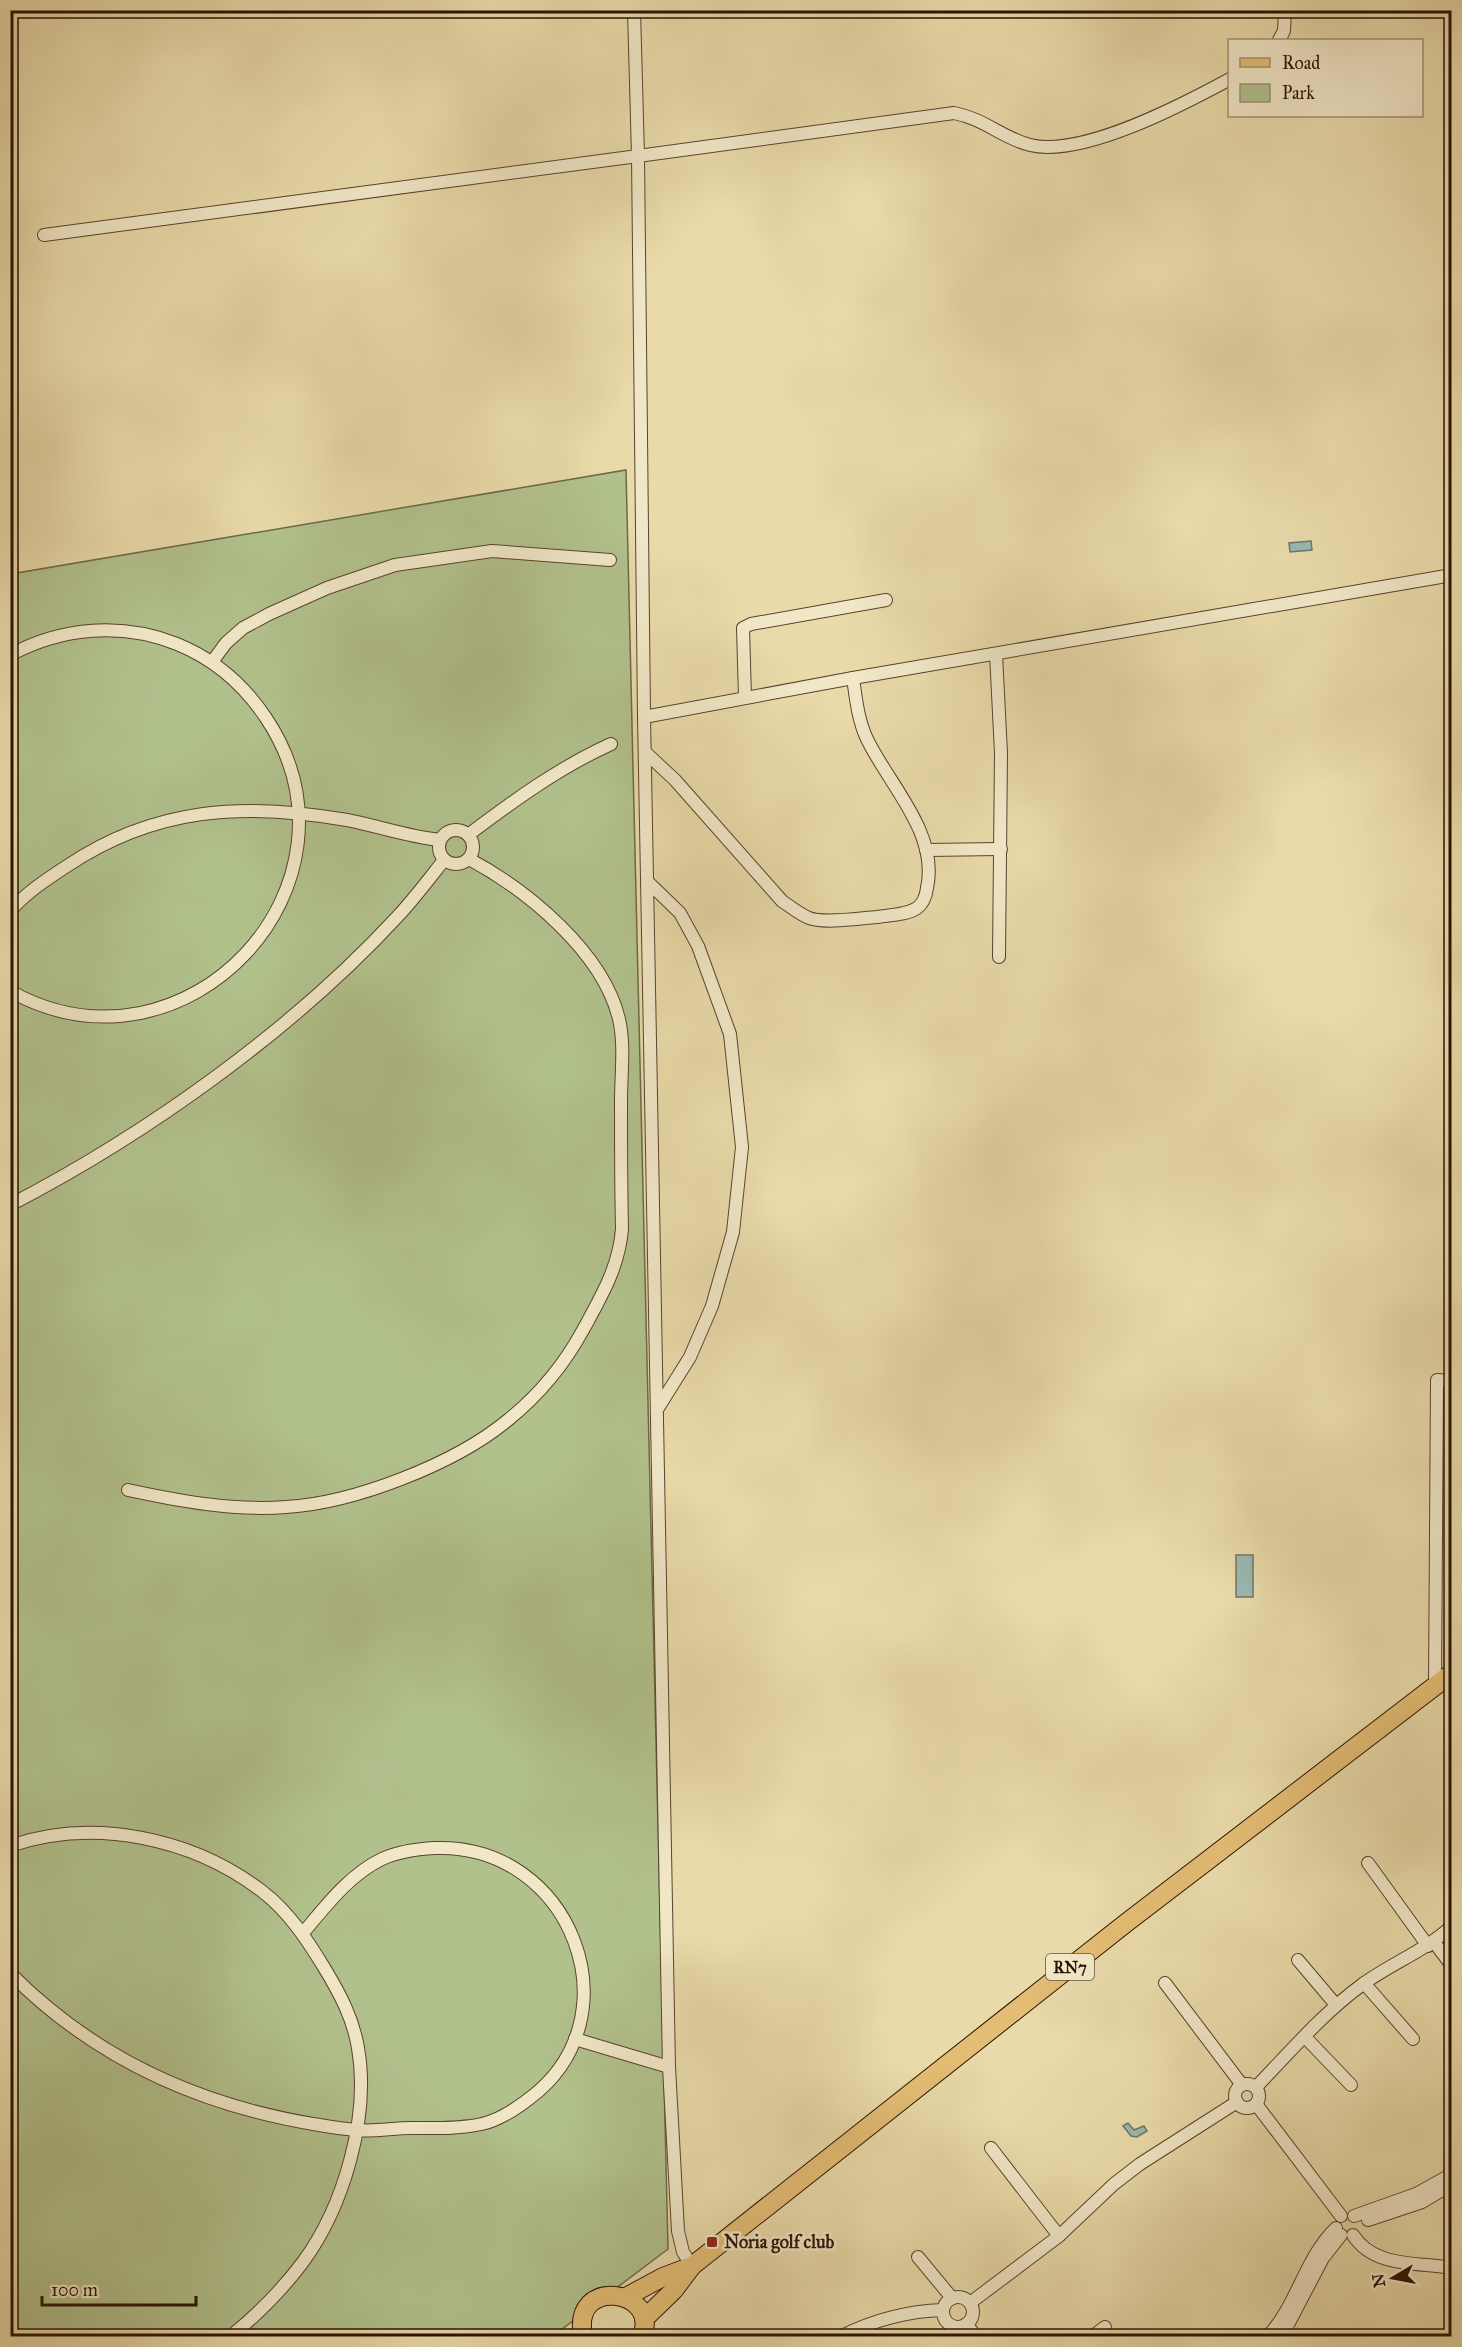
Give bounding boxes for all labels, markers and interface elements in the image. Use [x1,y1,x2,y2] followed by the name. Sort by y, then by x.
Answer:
[1228,39,1423,117] legend
[1282,52,1320,74] text: Road
[1282,82,1315,104] text: Park
[1046,1954,1094,1980] road number: RN7
[724,2231,835,2254] place label: Noria golf club
[705,2235,719,2249] marker: Noria golf club
[1363,2248,1423,2308] north arrow
[42,2269,196,2307] scale bar
[1368,2272,1389,2289] text: N
[51,2279,98,2301] text: 100 m

